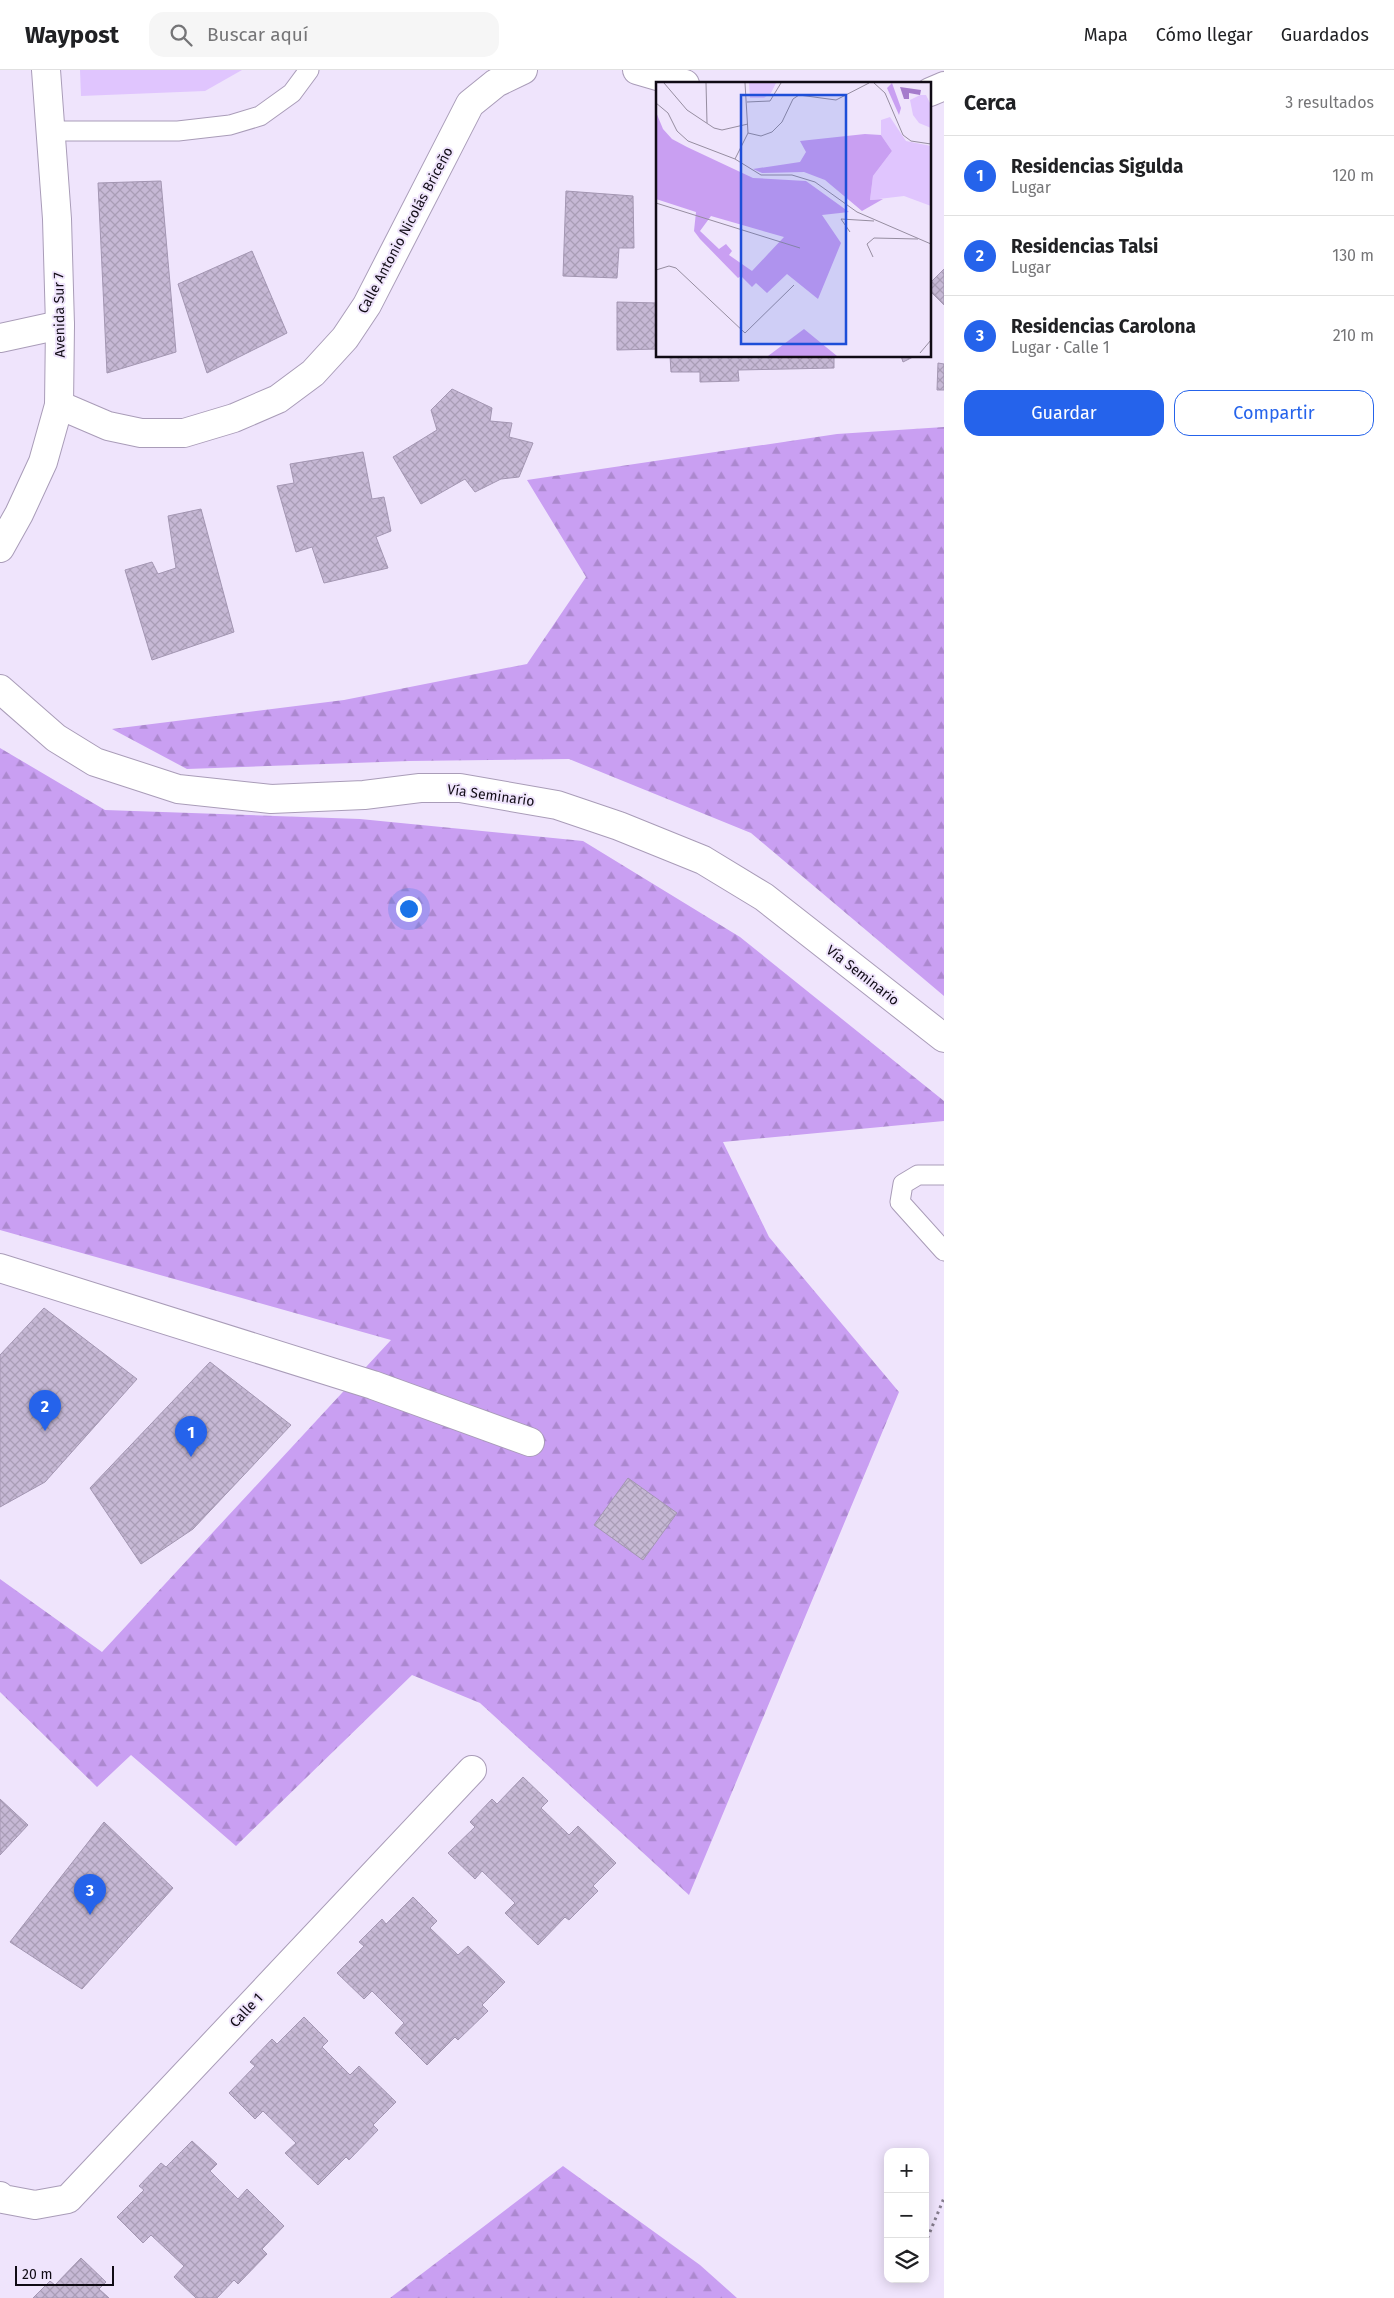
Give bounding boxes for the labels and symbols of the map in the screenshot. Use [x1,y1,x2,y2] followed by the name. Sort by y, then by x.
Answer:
[656,82,932,358] inset map
[354,144,457,316] street label: Calle Antonio Nicolás Briceño
[50,272,69,358] street label: Avenida Sur 7
[446,781,536,810] street label: Vía Seminario
[396,896,422,922] your location
[823,942,903,1009] street label: Vía Seminario
[29,1390,61,1431] pin: 2
[175,1416,207,1457] pin: 1
[74,1874,106,1915] pin: 3
[226,1990,266,2031] street label: Calle 1
[15,2263,114,2286] scale bar

